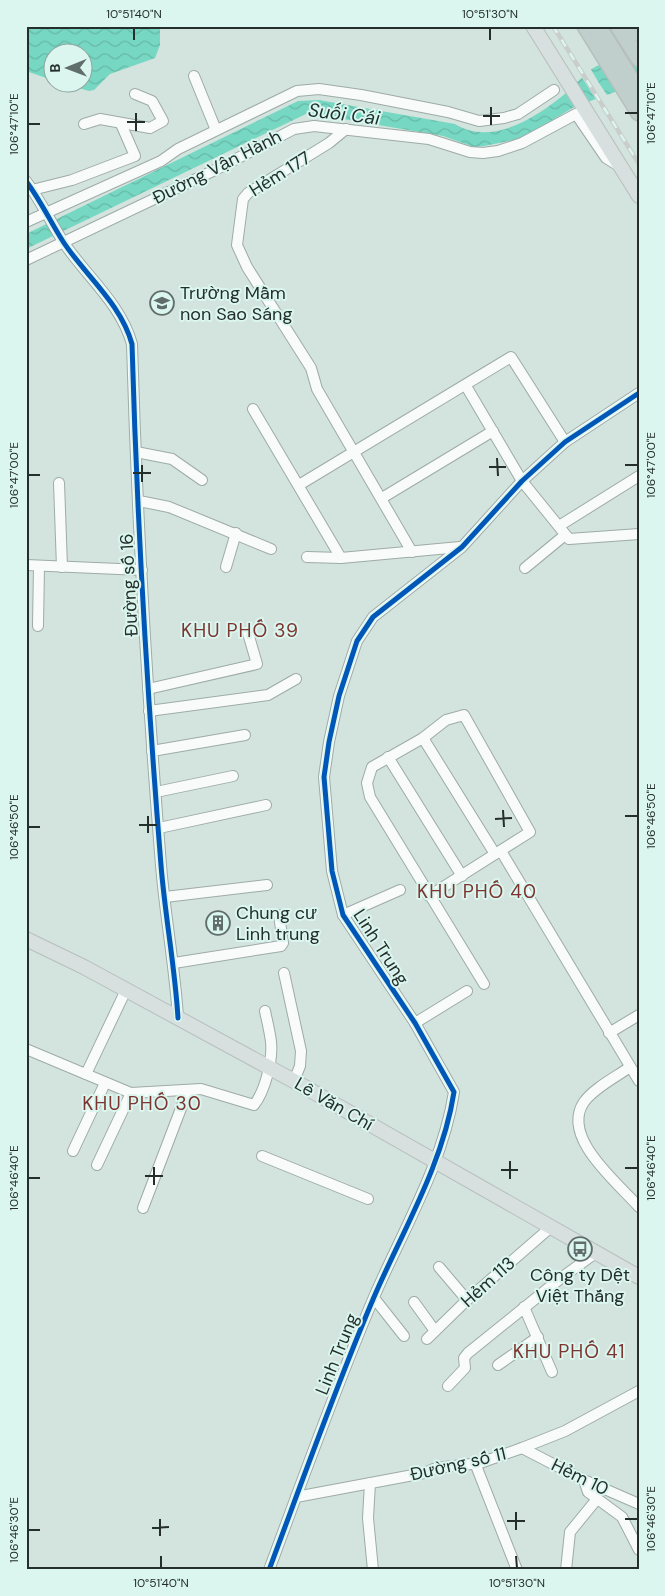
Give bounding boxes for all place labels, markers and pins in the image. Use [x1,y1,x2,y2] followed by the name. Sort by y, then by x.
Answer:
[180,281,292,326] place label: Trường Mầm non Sao Sáng
[149,290,175,316] school or university icon: Trường Mầm non Sao Sáng
[236,901,320,946] place label: Chung cư Linh trung
[205,910,231,936] building icon: Chung cư Linh trung
[567,1236,593,1262] bus stop icon: Công ty Dệt Việt Thắng
[530,1263,630,1308] place label: Công ty Dệt Việt Thắng

